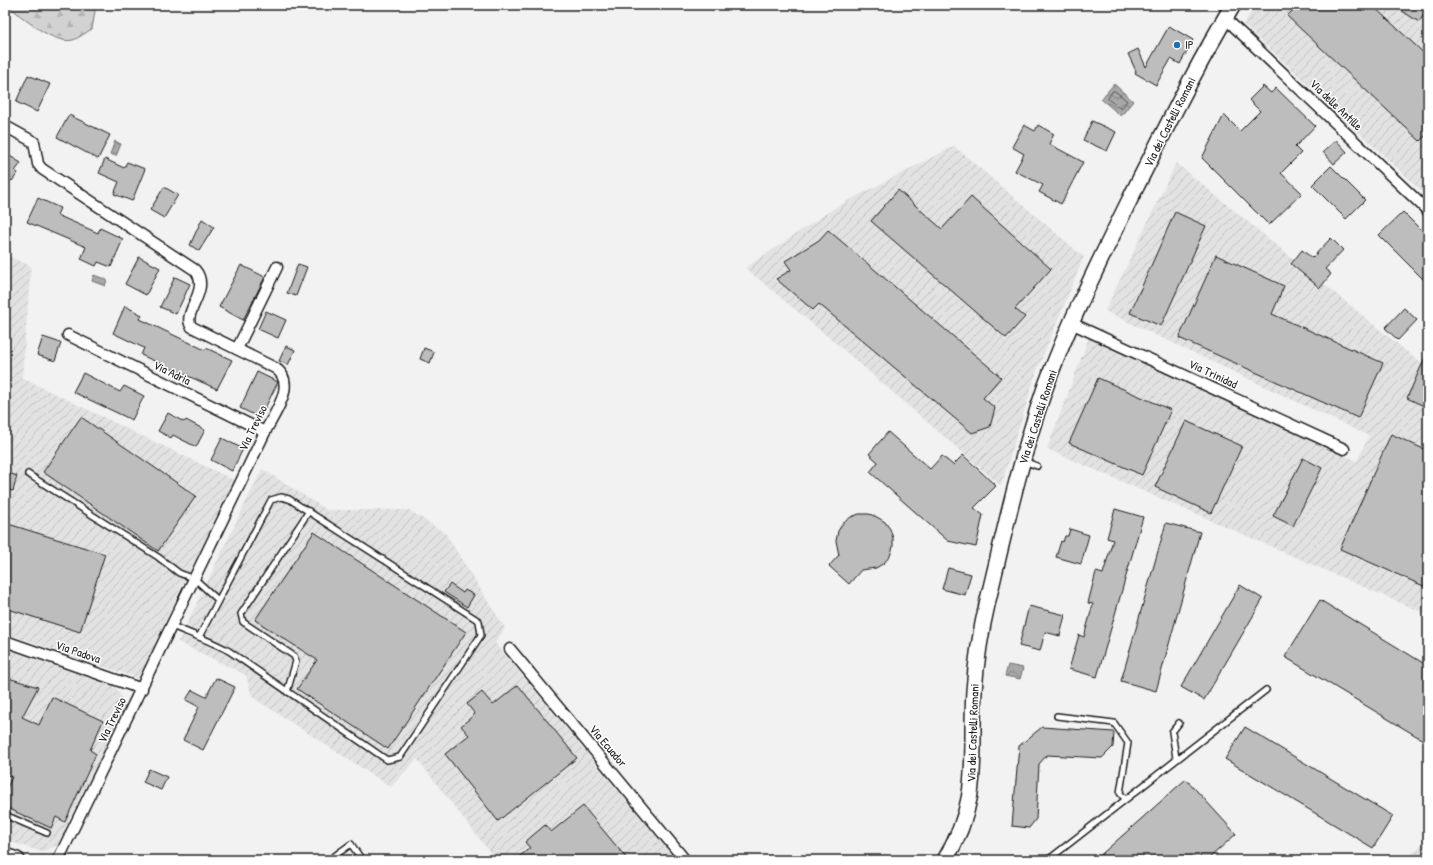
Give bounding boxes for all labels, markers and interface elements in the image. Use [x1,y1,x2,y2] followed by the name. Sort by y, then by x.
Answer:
[1185,36,1194,53] place label: IP
[1172,40,1182,50] marker: IP
[1140,74,1199,170] street label: Via dei Castelli Romani
[1306,75,1367,134] street label: Via delle Antille
[1186,355,1241,392] street label: Via Trinidad
[151,356,194,389] street label: Via Adria
[1014,367,1061,466] street label: Via dei Castelli Romani
[234,402,271,453] street label: Via Treviso
[53,636,103,667] street label: Via Padova
[962,683,983,782] street label: Via dei Castelli Romani
[93,694,130,745] street label: Via Treviso
[586,721,631,771] street label: Via Ecuador

